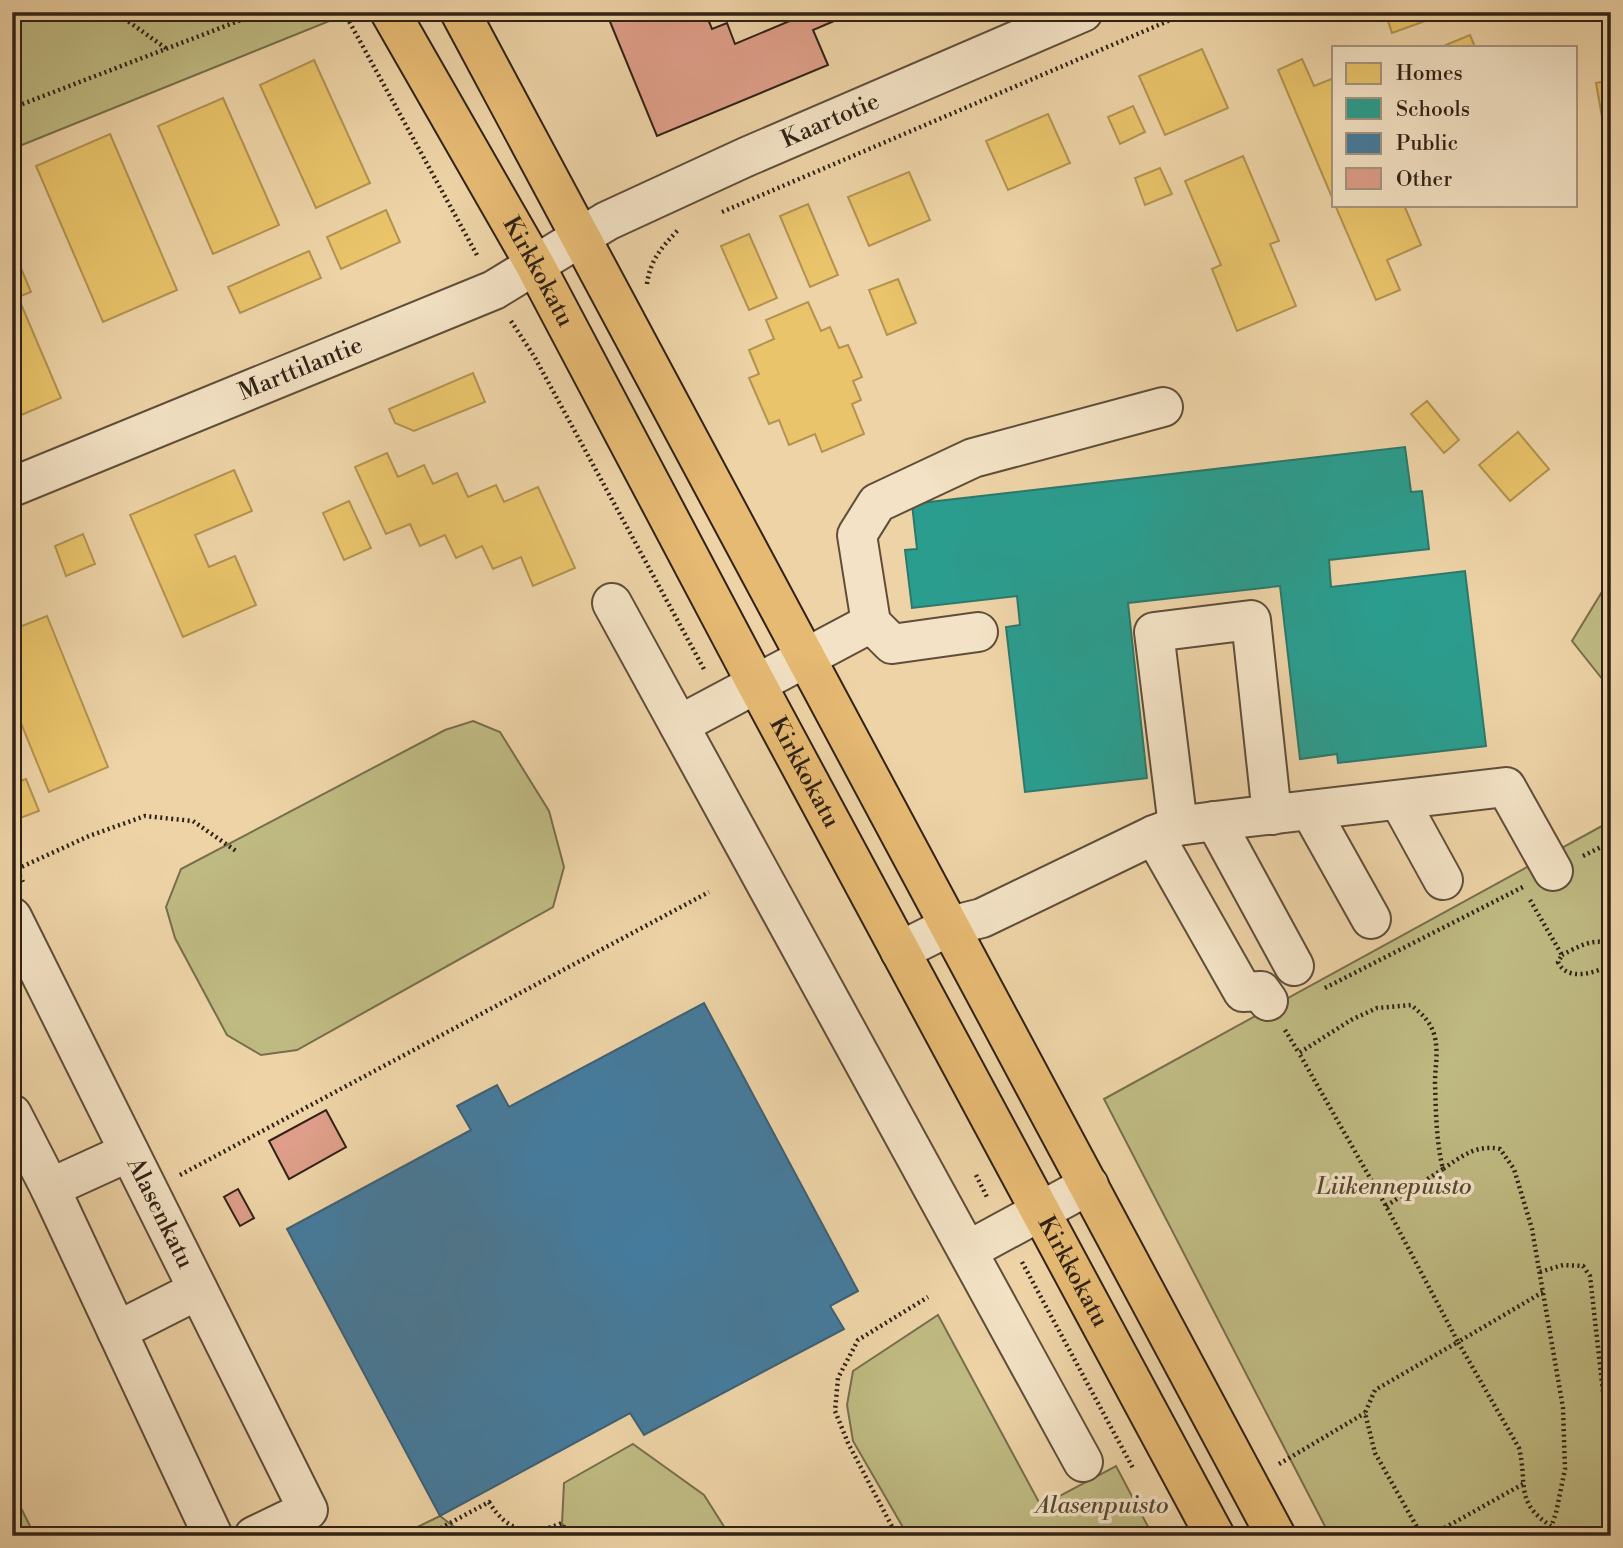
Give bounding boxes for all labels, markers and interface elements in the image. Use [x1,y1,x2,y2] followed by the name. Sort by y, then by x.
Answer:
[1332,46,1578,206] legend
[1396,61,1463,87] text: Homes
[777,86,884,155] street label: Kaartotie
[1396,97,1470,123] text: Schools
[1396,131,1458,157] text: Public
[1396,167,1452,193] text: Other
[495,211,580,333] street label: Kirkkokatu
[234,330,367,408] street label: Marttilantie
[762,712,846,833] street label: Kirkkokatu
[119,1152,200,1274] street label: Alasenkatu
[1315,1172,1472,1202] park label: Liikennepuisto
[1031,1211,1115,1333] street label: Kirkkokatu
[1032,1491,1169,1521] park label: Alasenpuisto

